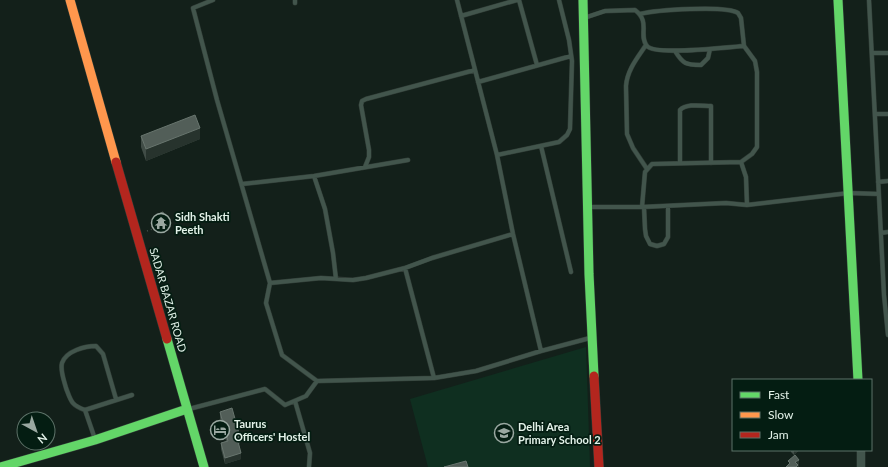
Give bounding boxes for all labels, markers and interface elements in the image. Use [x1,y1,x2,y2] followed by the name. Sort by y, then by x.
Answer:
[175,210,230,236] place label: Sidh Shakti Peeth
[150,212,172,234] temple icon: Sidh Shakti Peeth
[147,246,190,354] street label: SADAR BAZAR ROAD
[732,379,872,451] legend
[768,387,790,402] text: Fast
[768,407,794,422] text: Slow
[16,411,56,451] north arrow
[234,417,310,443] place label: Taurus Officers' Hostel
[209,419,231,441] hotel icon: Taurus Officers' Hostel
[518,420,601,446] place label: Delhi Area Primary School 2
[493,422,515,444] school or university icon: Delhi Area Primary School 2
[768,427,789,442] text: Jam
[35,431,50,447] text: N

